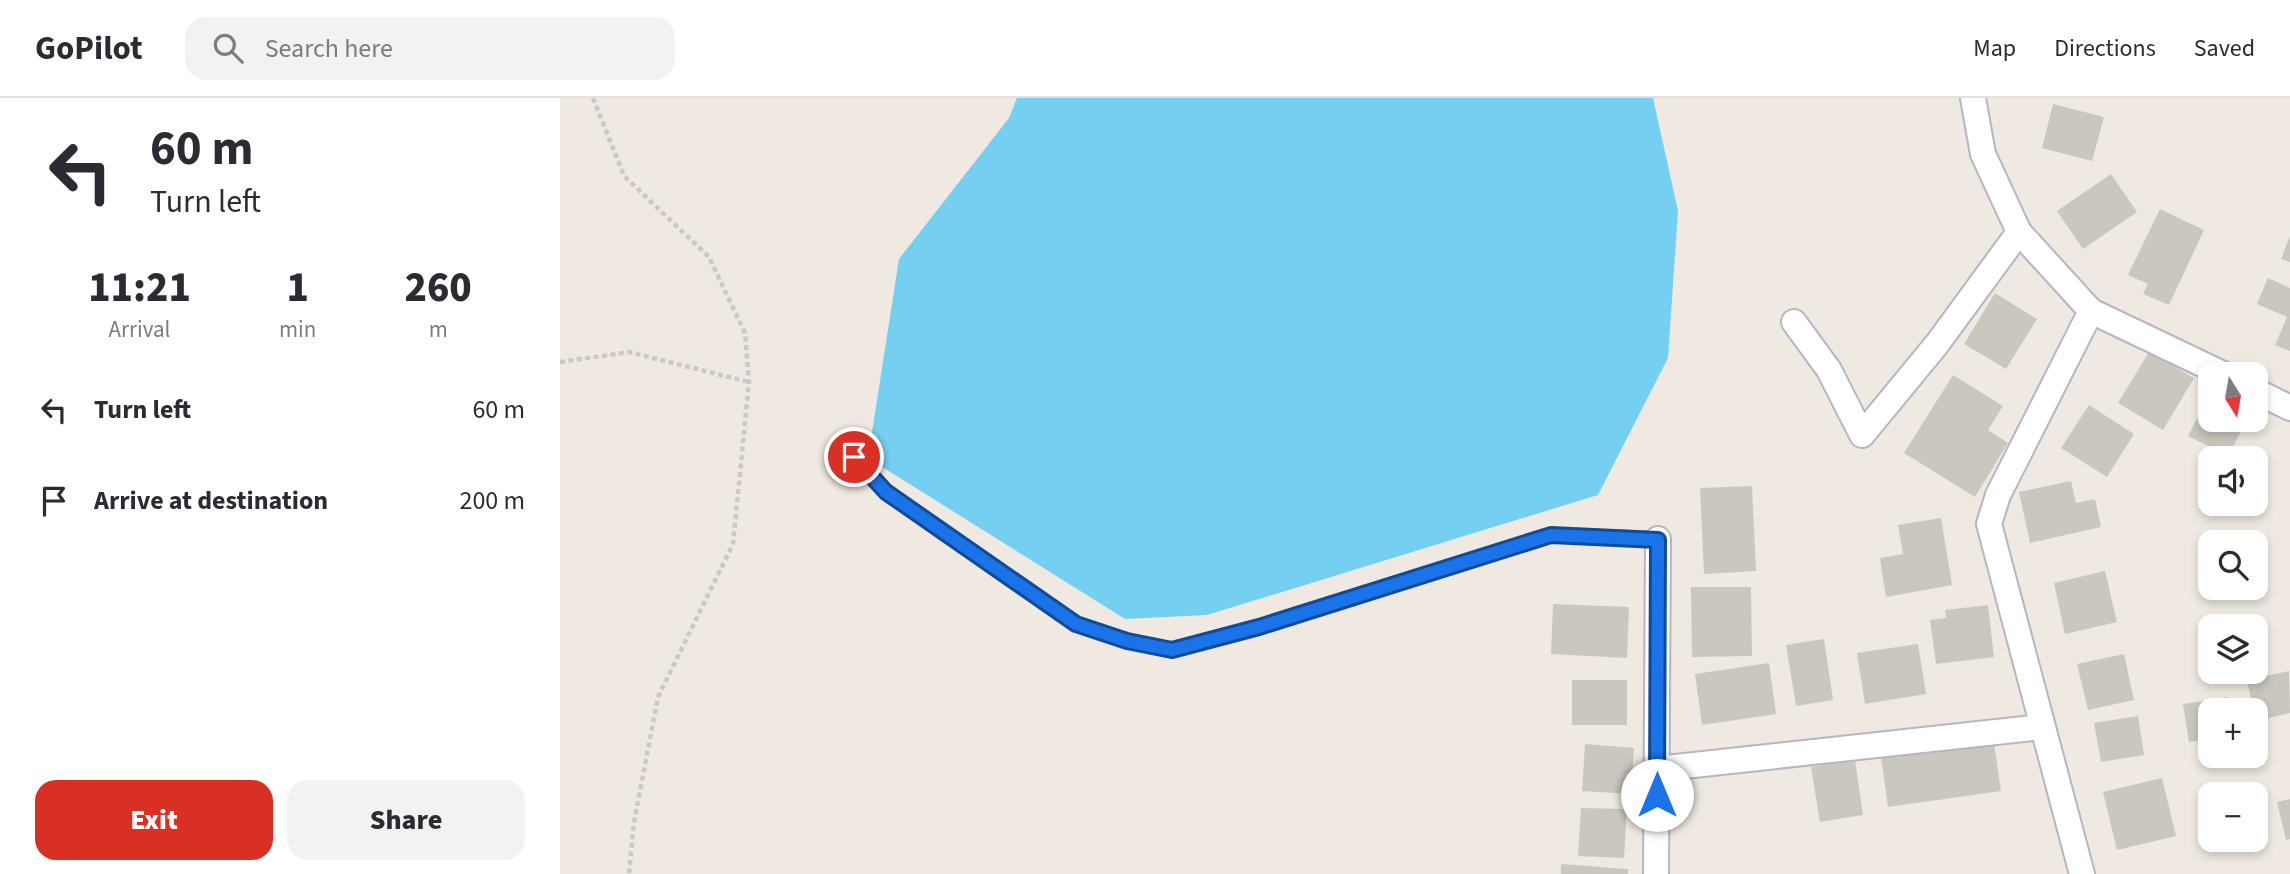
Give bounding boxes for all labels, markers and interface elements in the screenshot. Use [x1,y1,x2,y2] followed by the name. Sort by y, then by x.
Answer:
[185,17,675,80] search box
[35,25,143,72] text: GoPilot
[209,29,247,67] icon: search
[265,30,393,67] text: Search here
[1973,31,2016,66] text: Map
[2054,31,2156,66] text: Directions
[2194,31,2255,66] text: Saved
[150,114,254,184] text: 60 m
[35,126,126,217] icon: left
[150,179,261,225] text: Turn left
[88,258,191,318] text: 11:21
[286,258,309,318] text: 1
[405,258,472,318] text: 260
[109,313,170,346] text: Arrival
[279,313,316,346] text: min
[429,313,448,346] text: m
[2198,362,2268,432] north arrow
[2198,362,2268,852] map controls
[35,391,73,429] icon: left
[94,391,191,428] text: Turn left
[472,391,525,428] text: 60 m
[824,427,884,487] pin
[835,438,873,476] icon: arrive
[2198,446,2268,516] button: sound
[35,482,73,520] icon: arrive
[94,482,328,519] text: Arrive at destination
[459,482,525,519] text: 200 m
[2198,530,2268,600] button: search
[2198,614,2268,684] button: layers
[2198,698,2268,768] button: +
[1620,758,1694,832] position arrow
[35,780,273,860] button: Exit
[287,780,525,860] button: Share
[2198,782,2268,852] button: −

